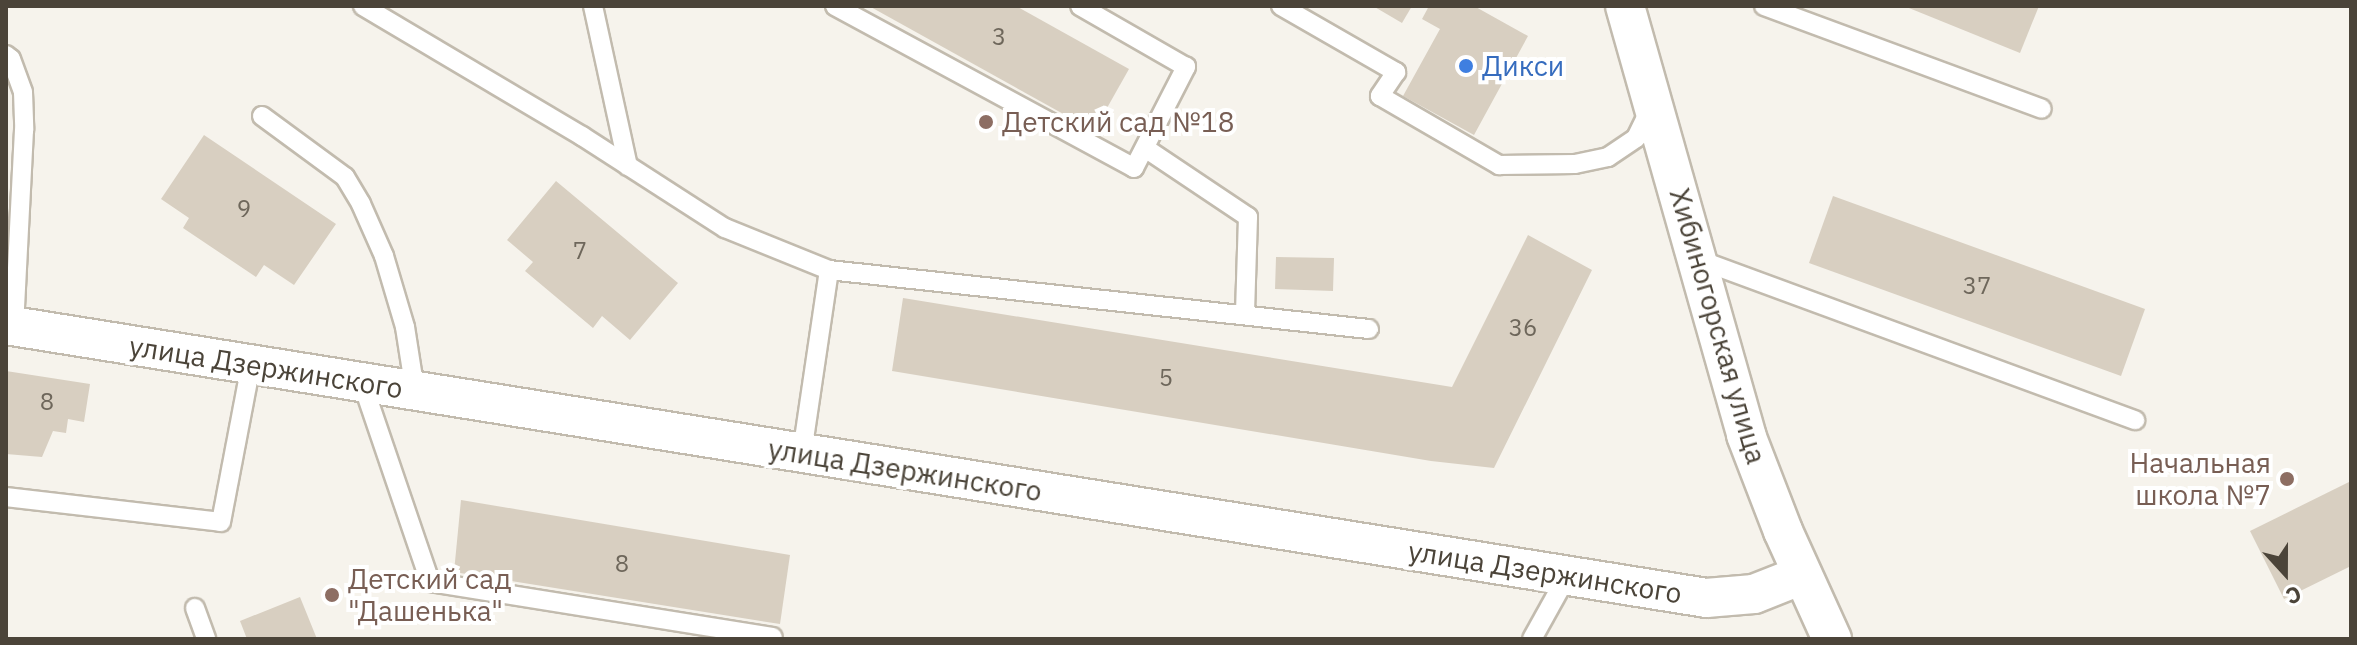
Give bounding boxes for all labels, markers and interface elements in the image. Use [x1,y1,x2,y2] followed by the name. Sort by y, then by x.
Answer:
[992,23,1006,51] house number: 3
[1482,49,1564,83] place label: Дикси
[1457,57,1475,75] marker: Дикси
[1002,105,1234,139] place label: Детский сад №18
[977,113,995,131] marker: Детский сад №18
[1663,184,1773,468] street label: Хибиногорская улица
[237,195,251,223] house number: 9
[573,237,587,265] house number: 7
[1963,272,1991,300] house number: 37
[1509,314,1537,342] house number: 36
[127,329,405,405] street label: улица Дзержинского
[1159,364,1173,392] house number: 5
[40,388,54,416] house number: 8
[766,432,1044,508] street label: улица Дзержинского
[2129,446,2271,512] place label: Начальная школа №7
[2278,470,2296,488] marker: Начальная школа №7
[2245,533,2325,613] north arrow
[1406,534,1684,610] street label: улица Дзержинского
[615,550,629,578] house number: 8
[348,562,511,628] place label: Детский сад "Дашенька"
[2282,580,2306,612] text: С
[323,586,341,604] marker: Детский сад "Дашенька"

